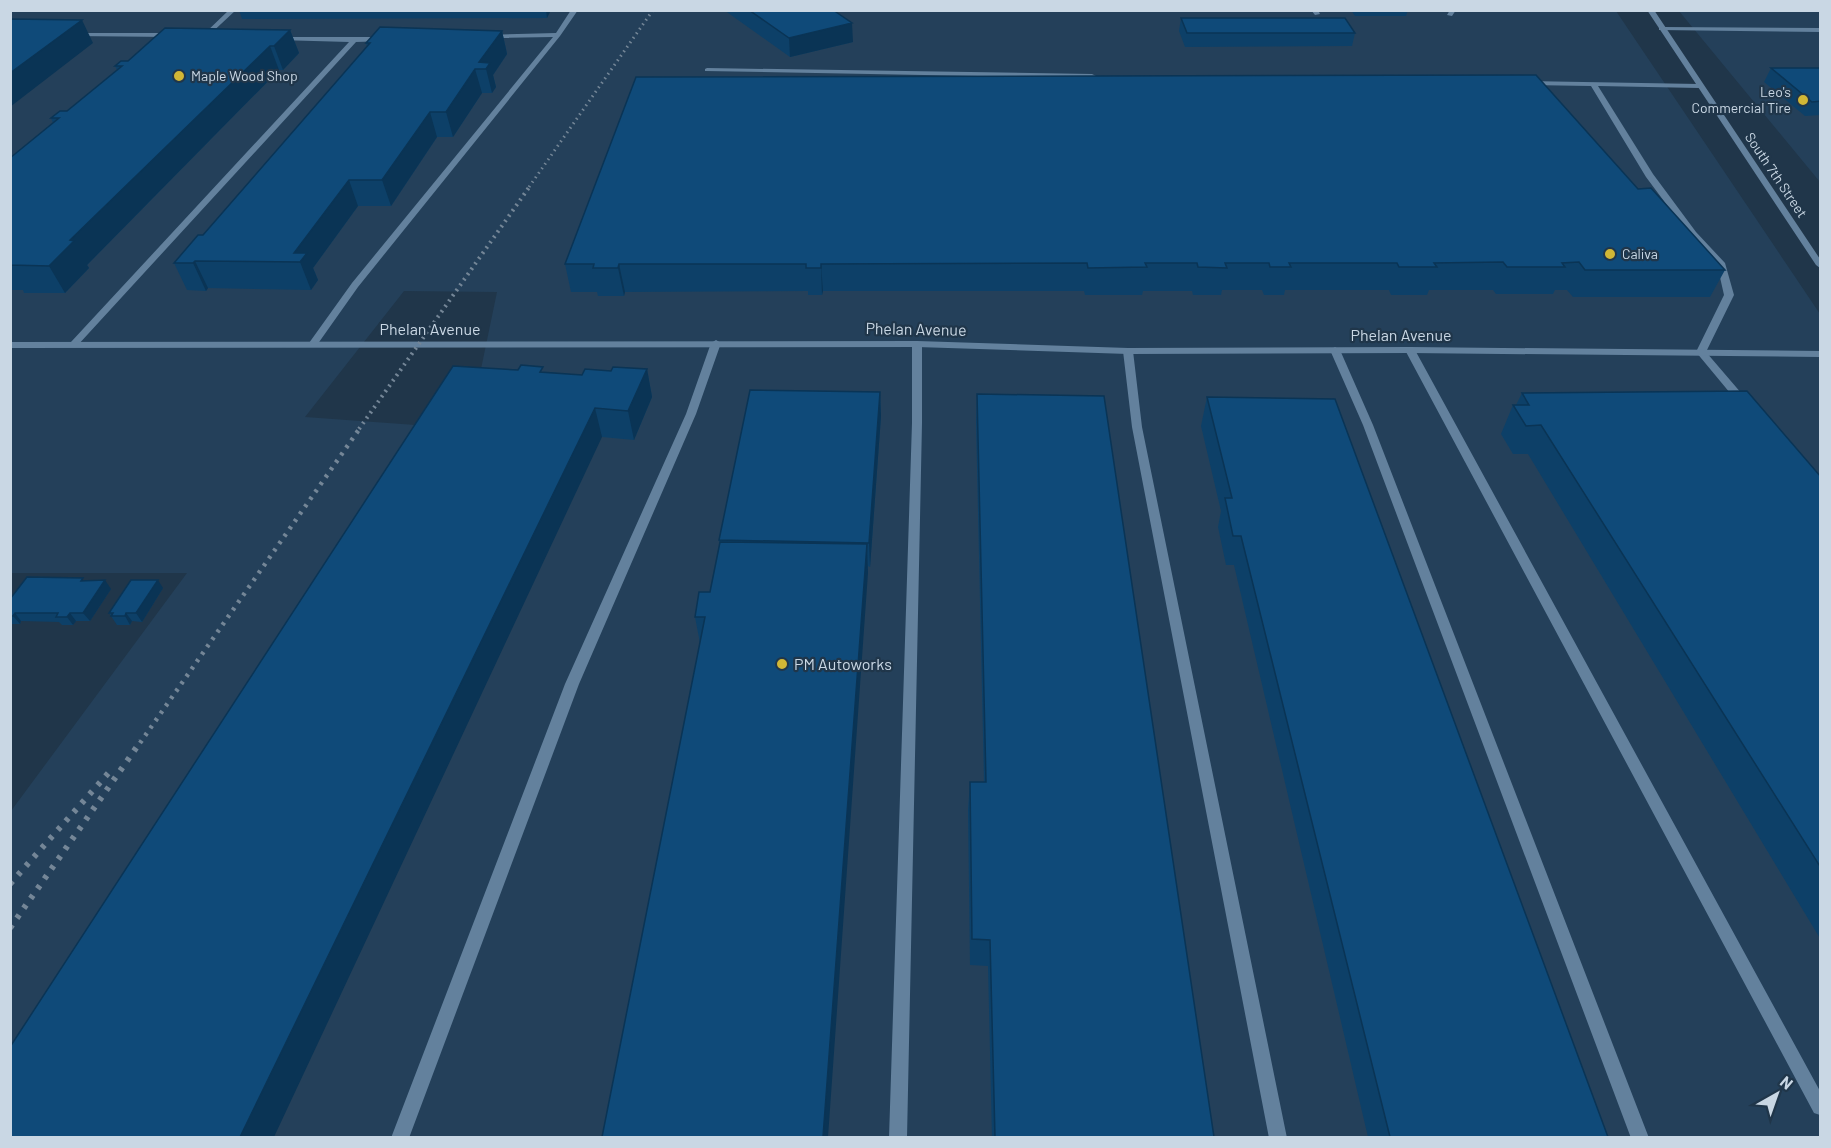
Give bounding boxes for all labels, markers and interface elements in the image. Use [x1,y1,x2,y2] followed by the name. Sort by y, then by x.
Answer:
[191,67,298,84] place label: Maple Wood Shop
[172,69,186,83] marker: Maple Wood Shop
[1691,83,1791,116] place label: Leo's Commercial Tire
[1796,93,1810,107] marker: Leo's Commercial Tire
[1742,129,1811,221] street label: South 7th Street
[1622,245,1658,262] place label: Caliva
[1603,247,1617,261] marker: Caliva
[865,318,967,339] street label: Phelan Avenue
[379,319,481,338] street label: Phelan Avenue
[1350,325,1452,344] street label: Phelan Avenue
[794,654,892,673] place label: PM Autoworks
[775,657,789,671] marker: PM Autoworks
[1747,1064,1807,1124] north arrow
[1777,1071,1797,1093] text: N

